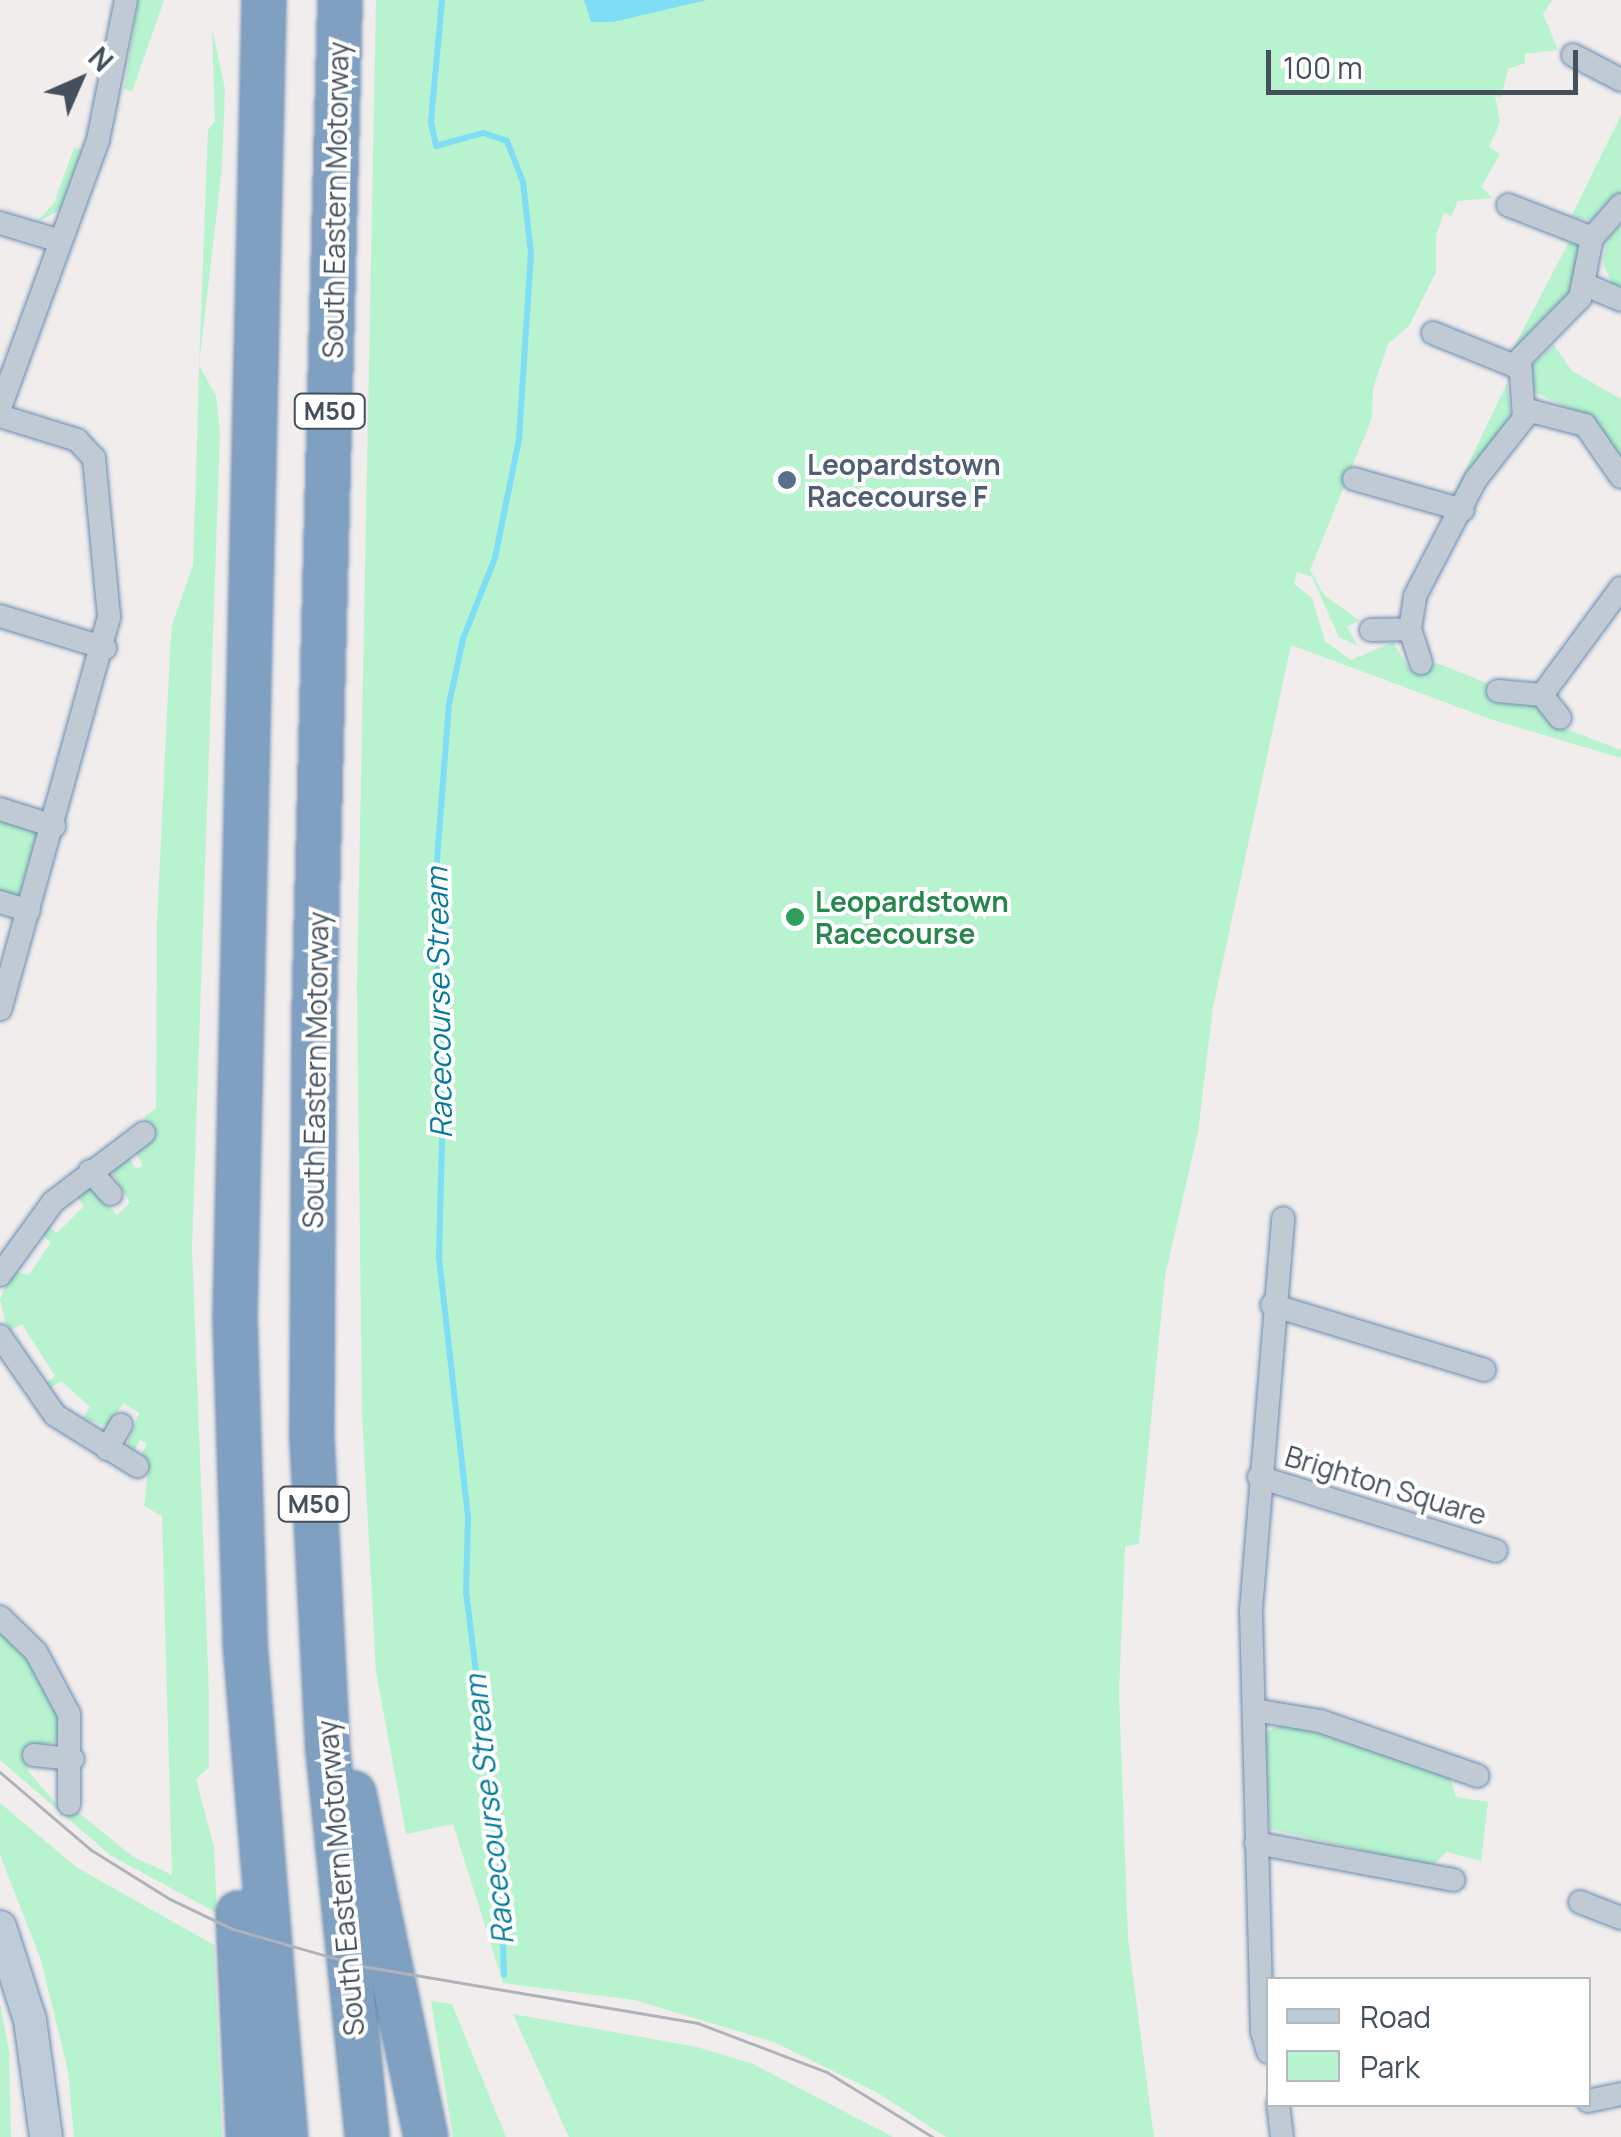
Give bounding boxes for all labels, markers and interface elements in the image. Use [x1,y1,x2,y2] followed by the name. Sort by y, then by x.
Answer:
[30,30,130,130] north arrow
[1271,30,1584,92] scale bar
[81,38,122,79] text: N
[315,41,355,359] street label: South Eastern Motorway
[1283,47,1363,88] text: 100 m
[292,391,368,431] road number: M50
[807,447,1001,513] place label: Leopardstown Racecourse F
[776,469,798,491] marker: Leopardstown Racecourse F
[419,867,459,1139] water label: Racecourse Stream
[815,884,1009,950] place label: Leopardstown Racecourse
[784,906,806,928] marker: Leopardstown Racecourse
[295,911,335,1229] street label: South Eastern Motorway
[1281,1438,1491,1532] street label: Brighton Square
[276,1484,352,1524] road number: M50
[457,1673,521,1947] water label: Racecourse Stream
[309,1719,371,2037] street label: South Eastern Motorway
[1266,1977,1591,2107] legend
[1360,1996,1431,2037] text: Road
[1360,2046,1420,2087] text: Park

